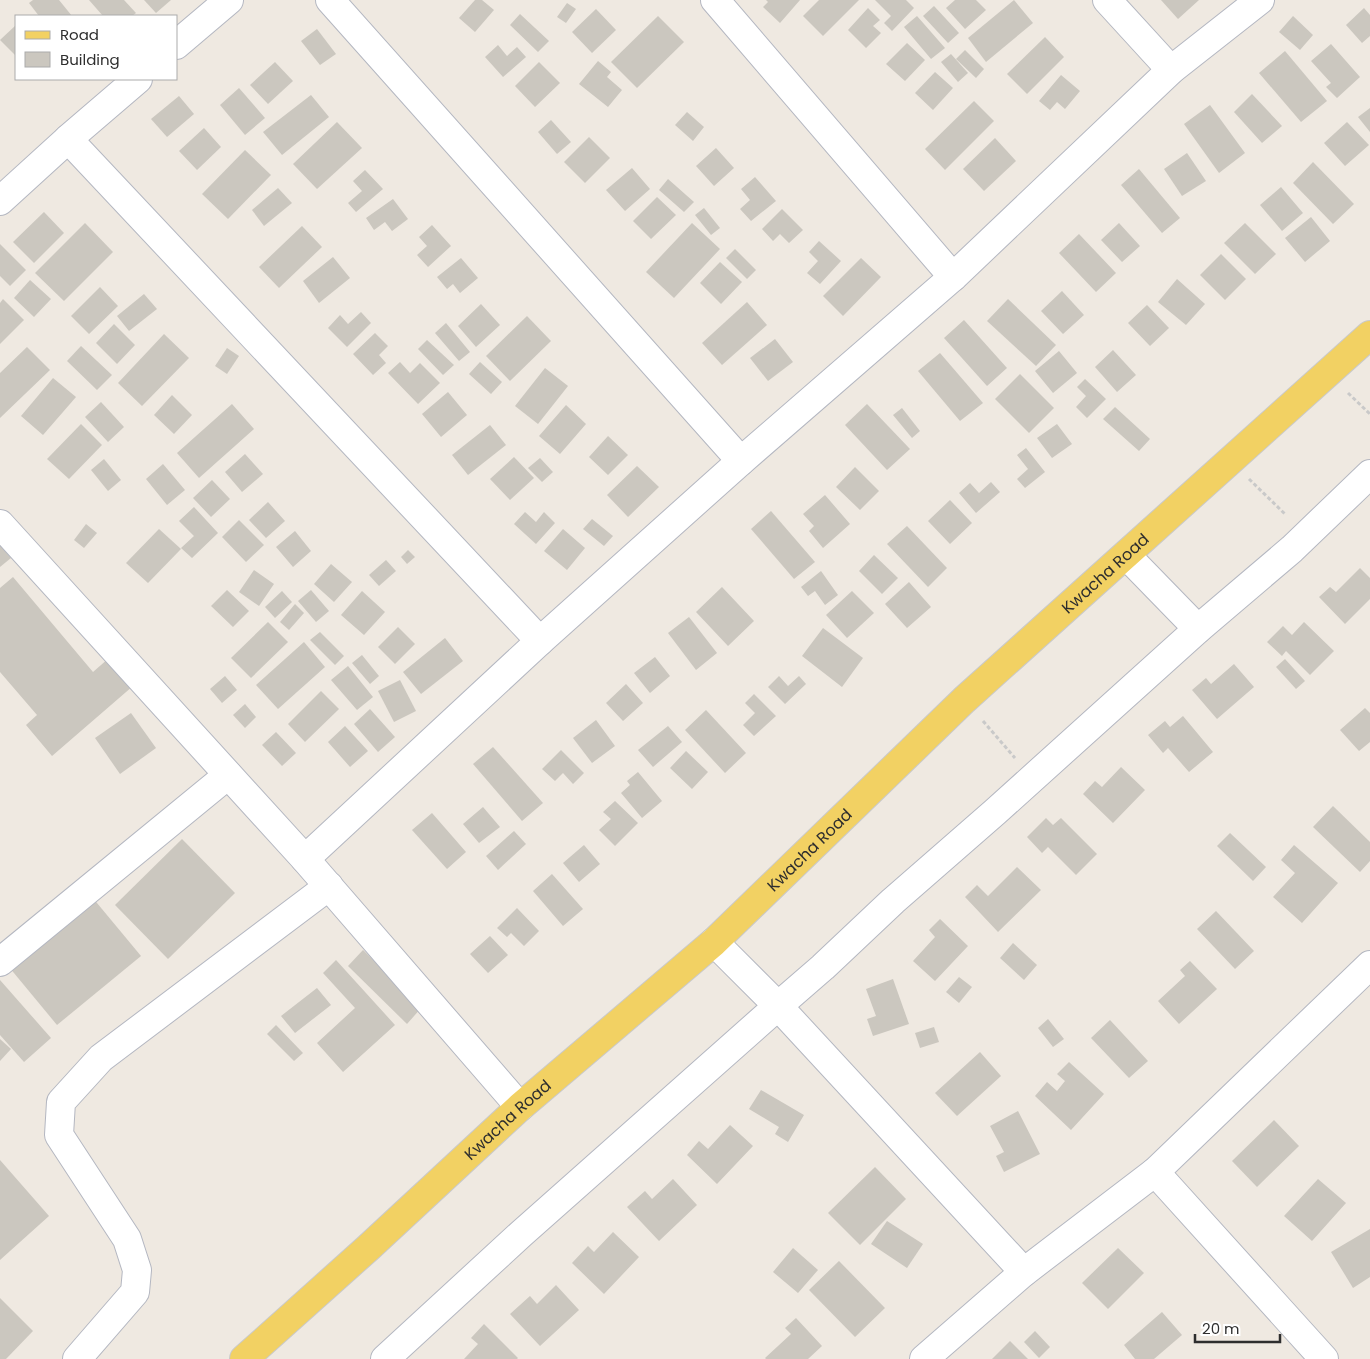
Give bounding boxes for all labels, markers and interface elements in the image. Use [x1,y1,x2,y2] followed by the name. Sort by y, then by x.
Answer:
[15,15,178,80] legend
[60,24,99,45] text: Road
[60,49,120,70] text: Building
[1056,528,1154,619] street label: Kwacha Road
[762,803,857,896] street label: Kwacha Road
[459,1074,556,1165] street label: Kwacha Road
[1195,1312,1280,1344] scale bar
[1202,1318,1240,1339] text: 20 m

